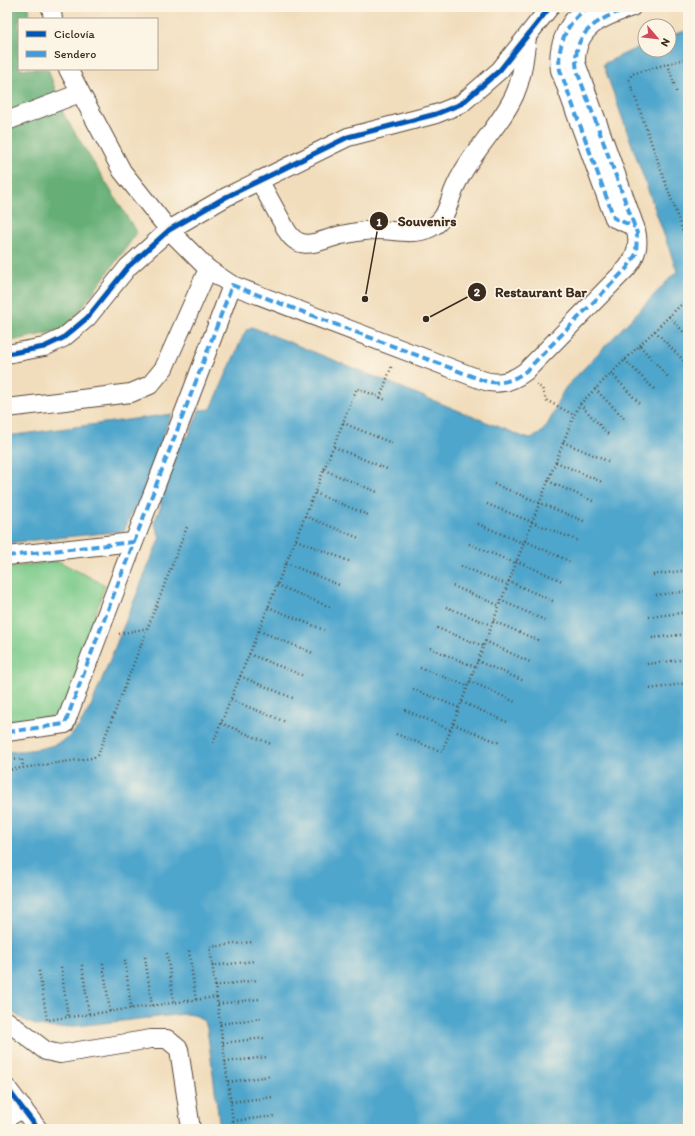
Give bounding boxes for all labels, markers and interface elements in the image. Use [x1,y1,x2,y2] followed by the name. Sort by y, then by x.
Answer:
[18,18,158,70] legend
[637,18,677,58] north arrow
[54,27,96,41] text: Ciclovía
[658,36,673,49] text: N
[54,47,96,61] text: Sendero
[369,208,464,234] callout: Souvenirs
[398,213,456,230] text: Souvenirs
[376,215,382,229] text: 1
[467,279,595,305] callout: Restaurant Bar
[495,284,587,301] text: Restaurant Bar
[474,285,481,299] text: 2

